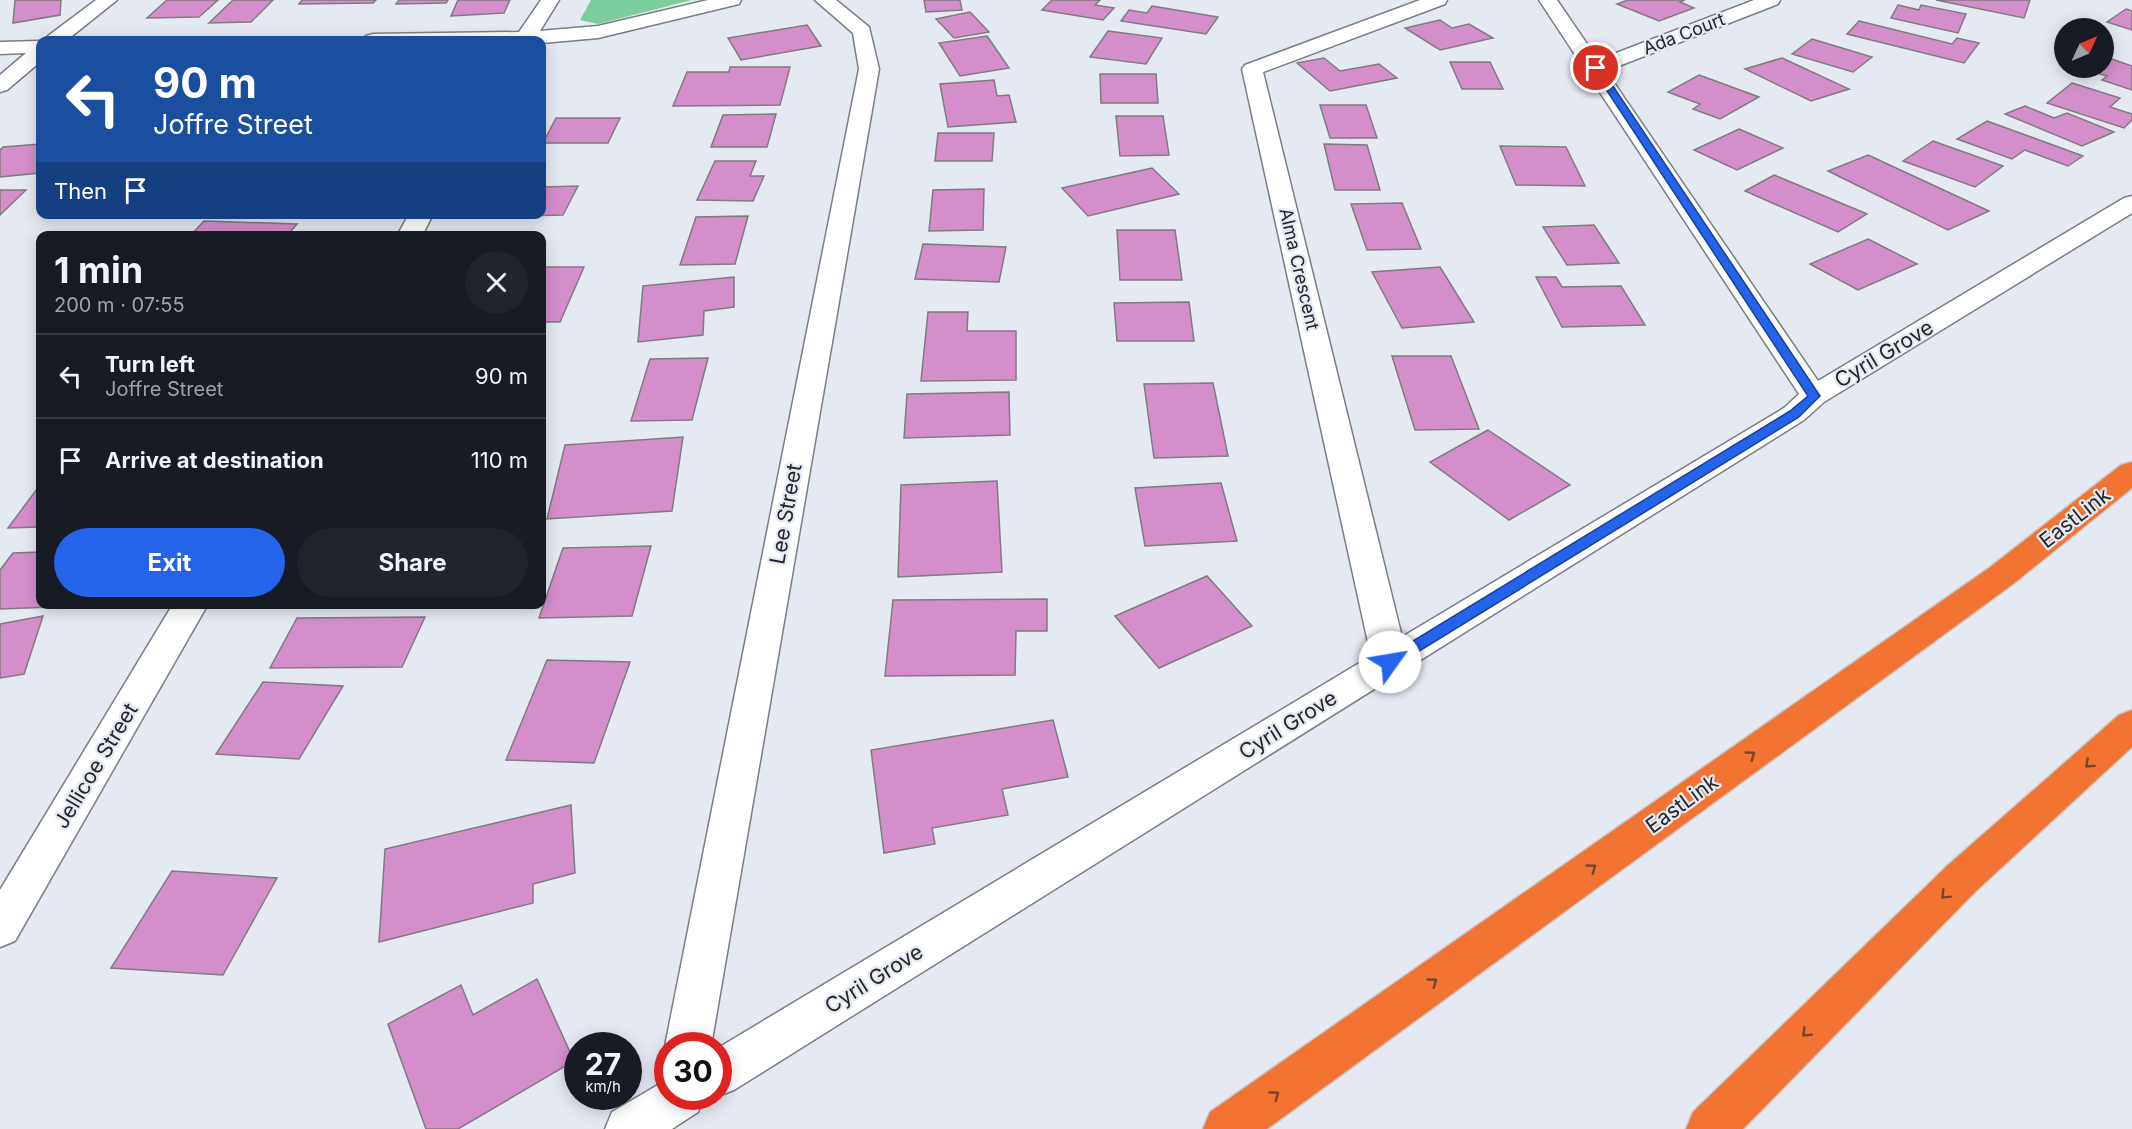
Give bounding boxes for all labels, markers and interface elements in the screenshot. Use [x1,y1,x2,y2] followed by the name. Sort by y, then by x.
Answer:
[1640,8,1728,59] street label: Ada Court
[2054,18,2114,78] north arrow
[2054,18,2114,78] map controls
[1570,42,1621,93] pin
[1579,51,1612,84] icon: arrive
[153,57,257,108] text: 90 m
[54,60,132,138] icon: left
[153,108,313,141] text: Joffre Street
[119,174,152,207] icon: arrive
[54,178,107,204] text: Then
[1275,206,1324,332] street label: Alma Crescent
[54,248,143,292] text: 1 min
[465,251,528,314] button: close
[54,293,185,317] text: 200 m · 07:55
[1830,314,1938,393] street label: Cyril Grove
[105,351,195,377] text: Turn left
[54,360,87,393] icon: left
[475,363,528,389] text: 90 m
[105,377,223,401] text: Joffre Street
[54,444,87,477] icon: arrive
[105,447,324,473] text: Arrive at destination
[471,447,528,473] text: 110 m
[764,462,807,566] street label: Lee Street
[2034,482,2116,553] street label: EastLink
[54,528,285,597] button: Exit
[297,528,528,597] button: Share
[1358,630,1422,694] position arrow
[1234,685,1341,764] street label: Cyril Grove
[48,699,143,833] street label: Jellicoe Street
[1744,751,1755,762] one-way arrow
[2085,757,2095,768] one-way arrow
[1641,769,1723,838] street label: EastLink
[1585,864,1596,875] one-way arrow
[1941,888,1952,899] one-way arrow
[820,939,927,1018] street label: Cyril Grove
[1427,978,1438,989] one-way arrow
[1803,1026,1813,1037] one-way arrow
[654,1032,732,1110] speed limit sign: 30
[585,1046,621,1082] text: 27
[585,1077,621,1096] text: km/h
[1268,1091,1279,1102] one-way arrow

